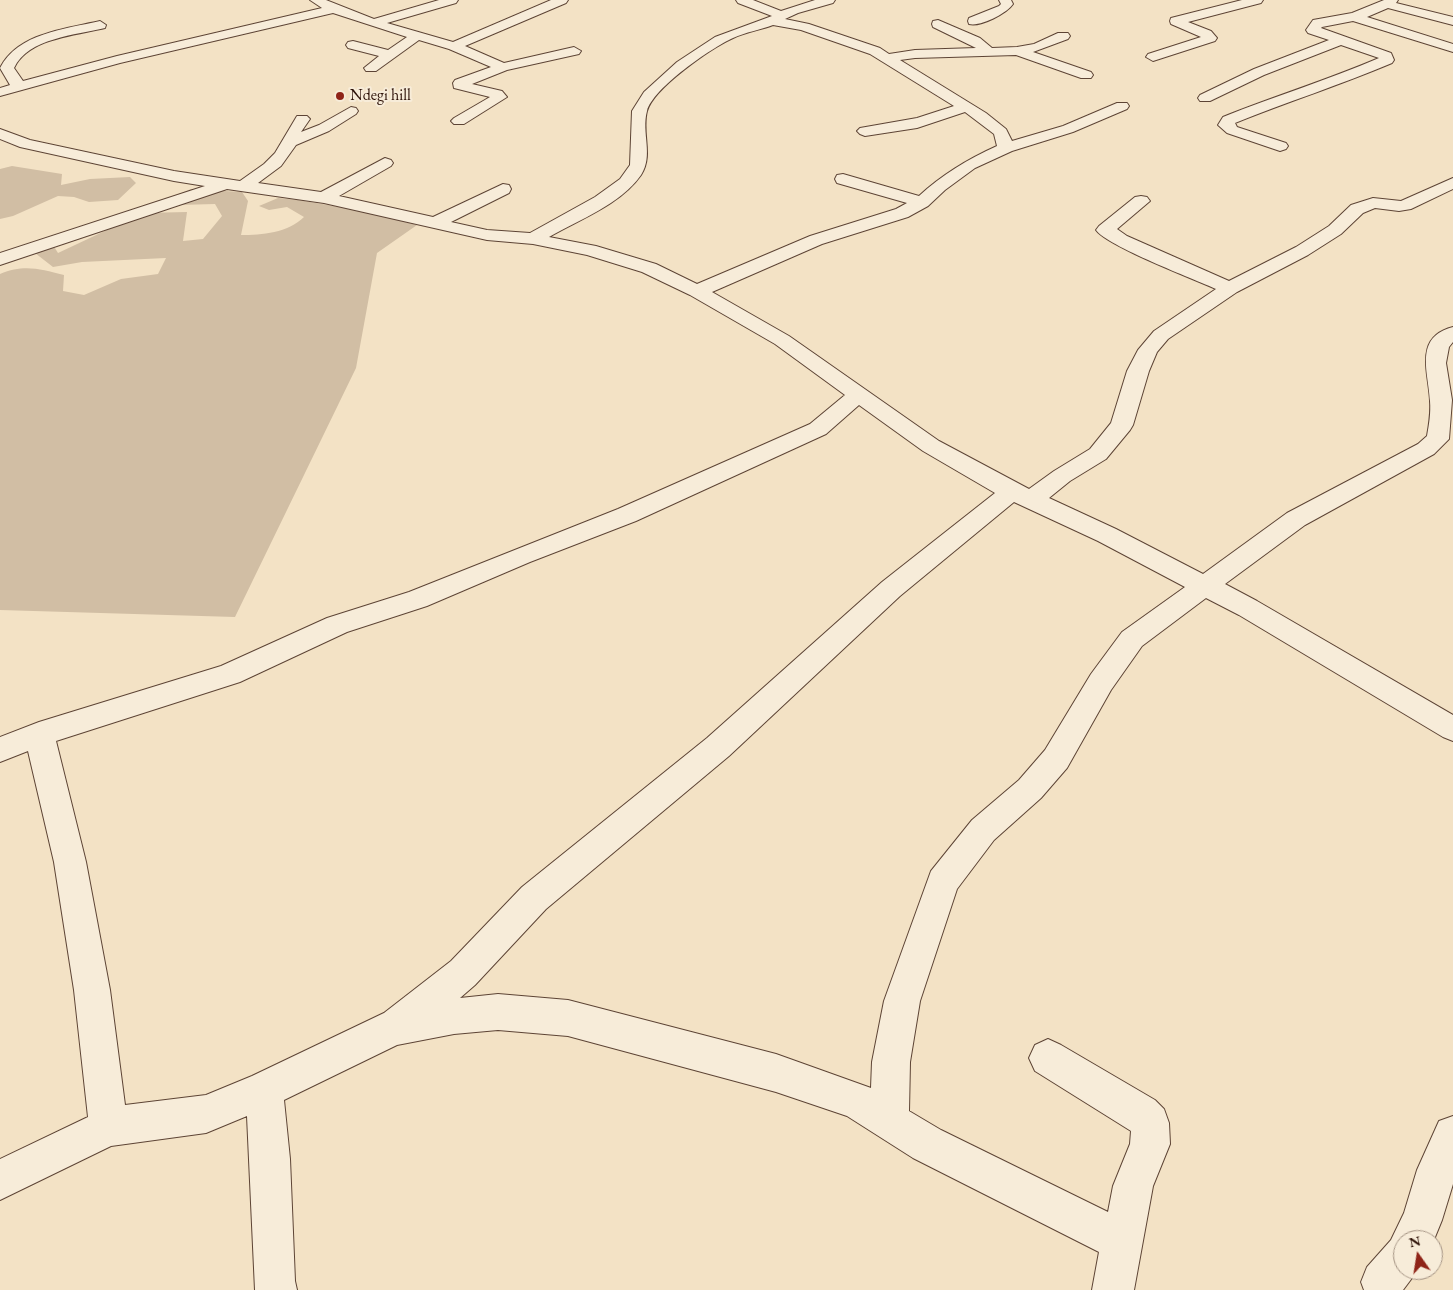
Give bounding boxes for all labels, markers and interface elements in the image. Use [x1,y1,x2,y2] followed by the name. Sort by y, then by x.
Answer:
[350,86,411,106] place label: Ndegi hill
[334,90,346,102] marker: Ndegi hill
[1393,1230,1443,1280] north arrow
[1407,1231,1422,1251] text: N

